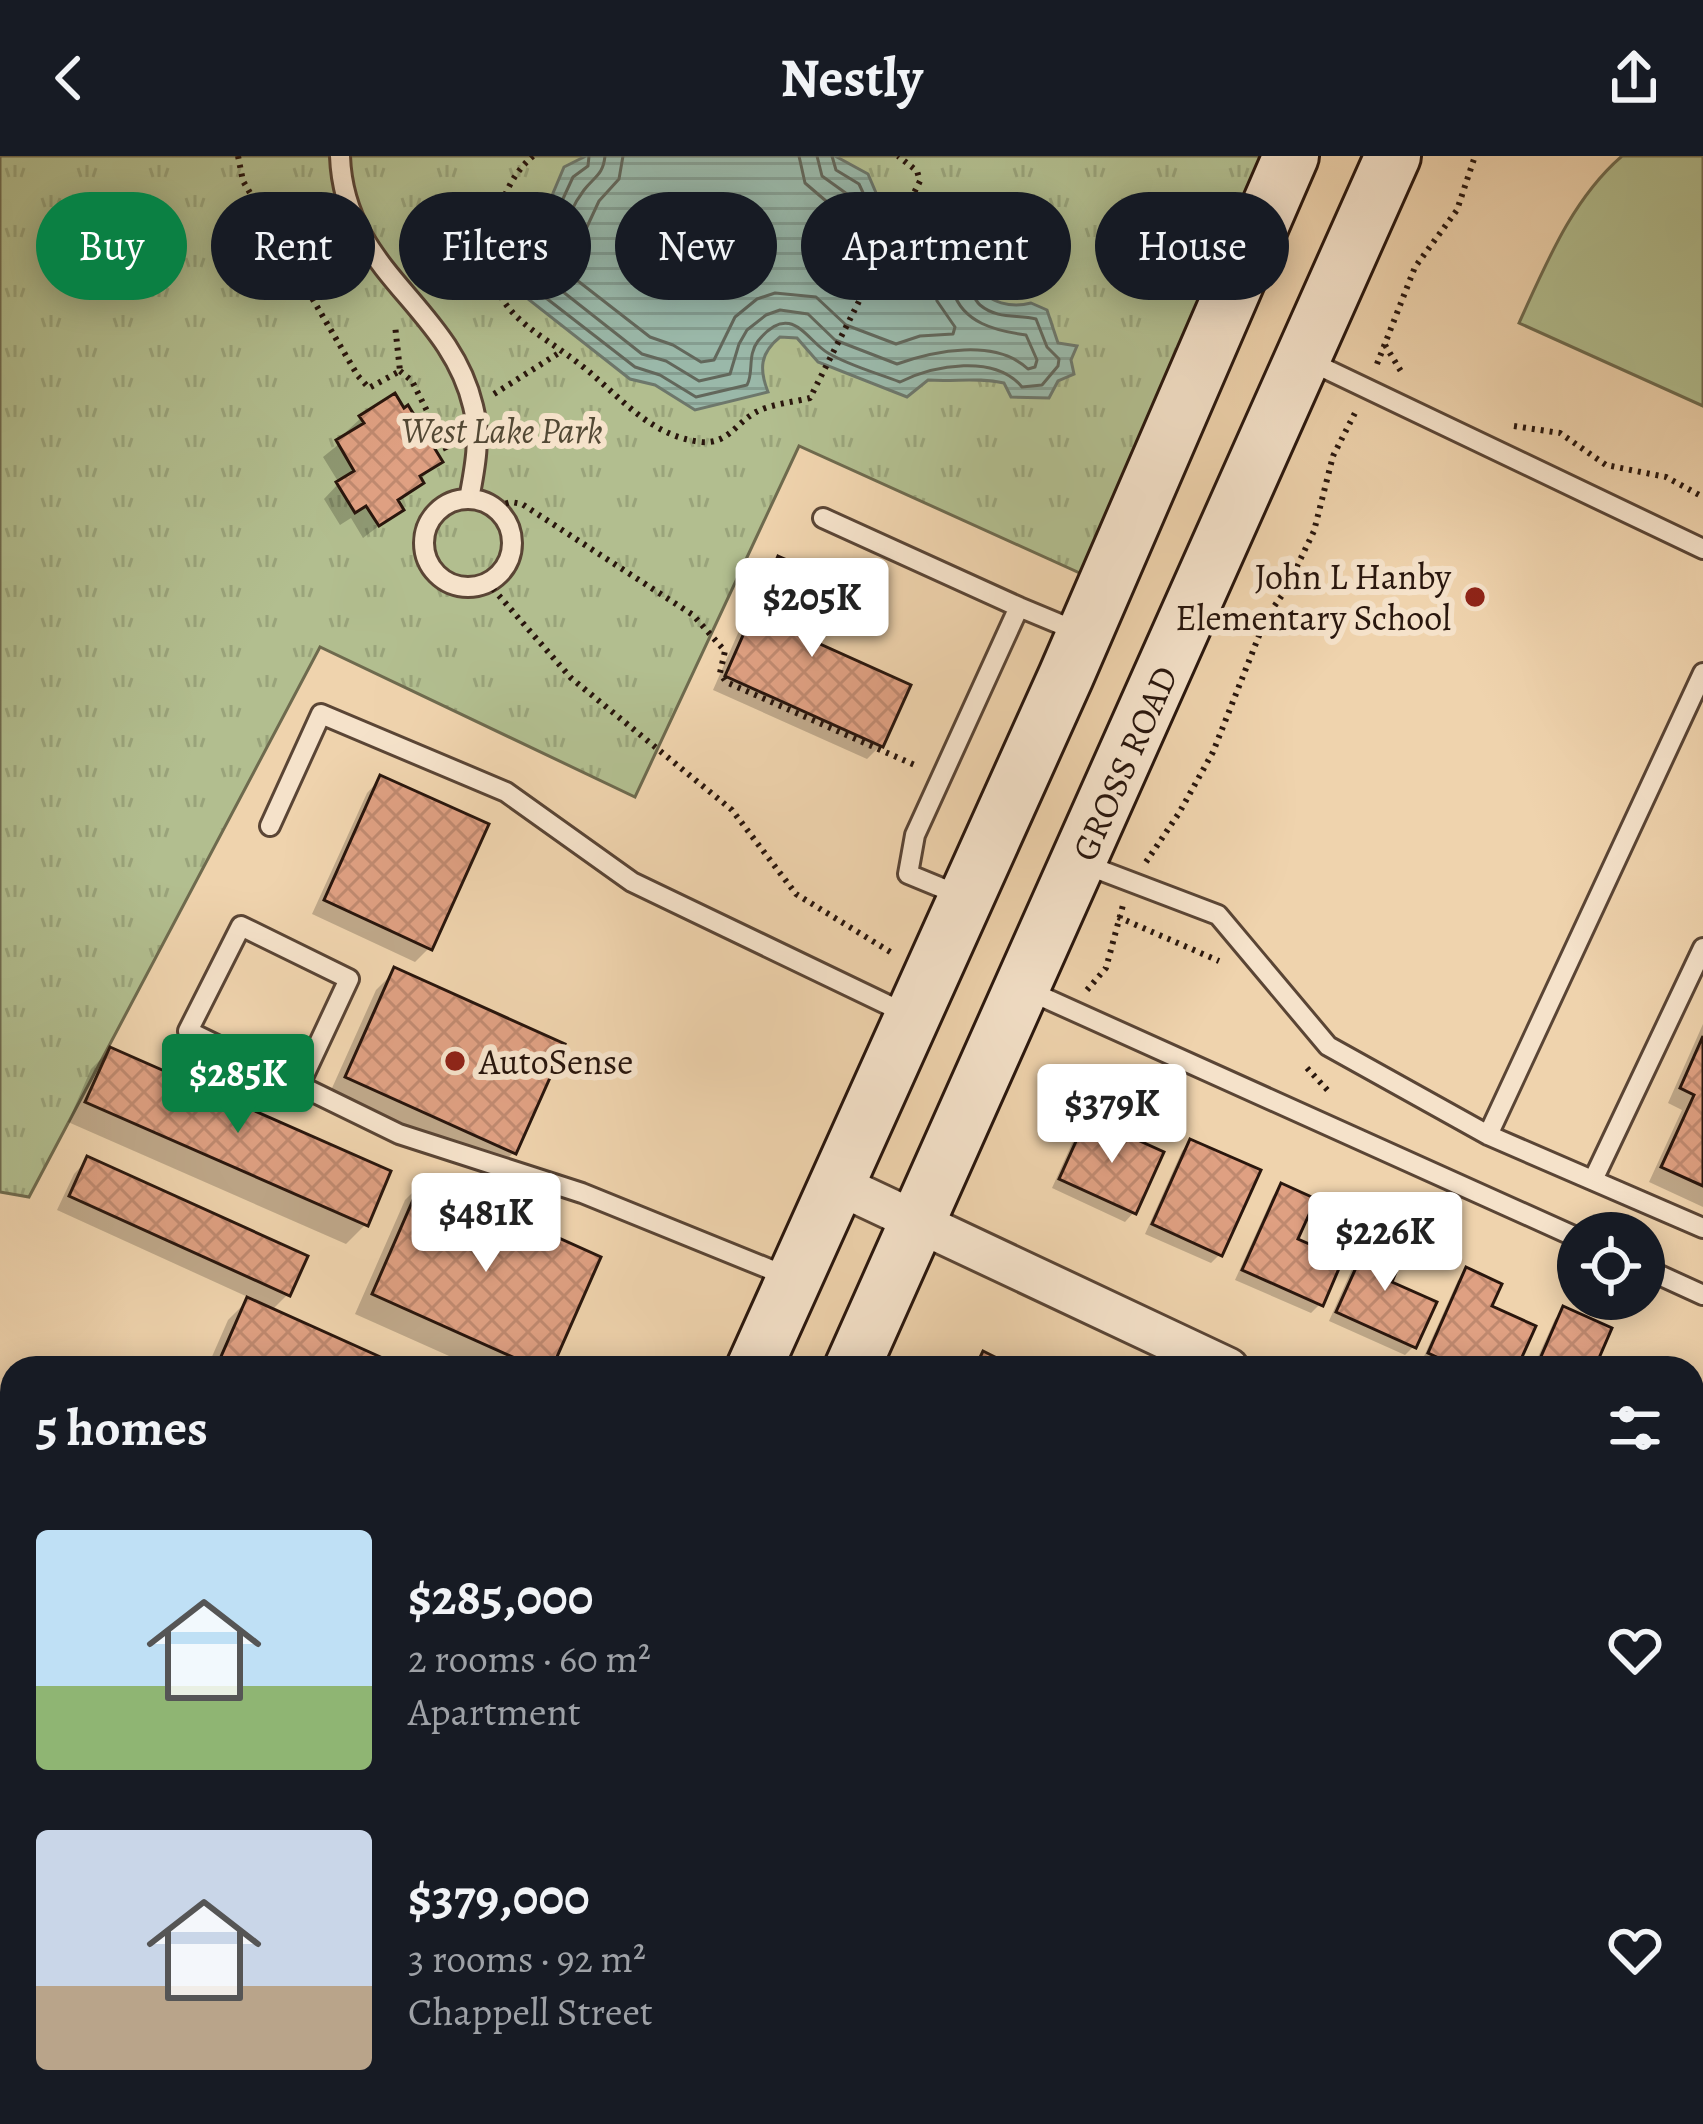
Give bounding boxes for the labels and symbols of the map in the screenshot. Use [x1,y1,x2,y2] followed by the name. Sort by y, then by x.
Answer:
[401,406,603,455] park label: West Lake Park
[1175,552,1452,642] place label: John L Hanby Elementary School
[728,558,896,660] pin: $205K
[1462,584,1488,610] marker: John L Hanby Elementary School
[1060,658,1189,868] street label: GROSS ROAD
[154,1034,322,1136] pin: $285K
[478,1037,633,1086] place label: AutoSense
[442,1048,468,1074] marker: AutoSense
[1028,1064,1196,1166] pin: $379K
[402,1173,570,1275] pin: $481K
[1301,1192,1469,1294] pin: $226K

